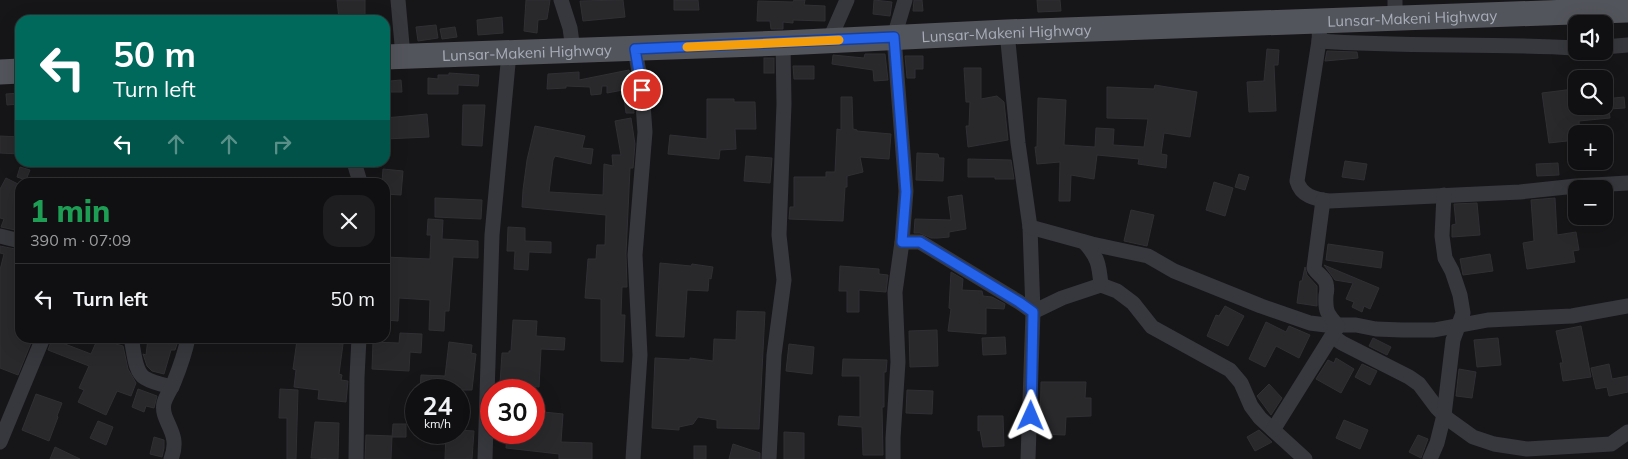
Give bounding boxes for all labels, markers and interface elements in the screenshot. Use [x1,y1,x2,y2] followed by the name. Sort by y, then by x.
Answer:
[1327,5,1498,30] street label: Lunsar-Makeni Highway
[1568,15,1613,225] map controls
[1568,15,1613,60] button: sound
[921,20,1092,46] street label: Lunsar-Makeni Highway
[113,32,196,76] text: 50 m
[30,35,95,100] icon: left
[442,40,612,64] street label: Lunsar-Makeni Highway
[621,69,663,111] pin
[1568,70,1613,115] button: search
[113,75,196,103] text: Turn left
[628,76,656,104] icon: arrive
[1568,125,1613,170] button: +
[109,130,137,158] icon: left
[162,130,190,158] icon: ahead
[215,130,243,158] icon: ahead
[268,130,296,158] icon: right
[1568,180,1613,225] button: −
[30,192,110,230] text: 1 min
[323,195,375,247] button: close
[30,230,131,250] text: 390 m · 07:09
[30,285,58,313] icon: left
[73,287,148,311] text: Turn left
[331,287,375,311] text: 50 m
[480,379,545,444] speed limit sign: 30
[1004,389,1056,441] position arrow
[422,390,453,421] text: 24
[424,416,451,431] text: km/h

